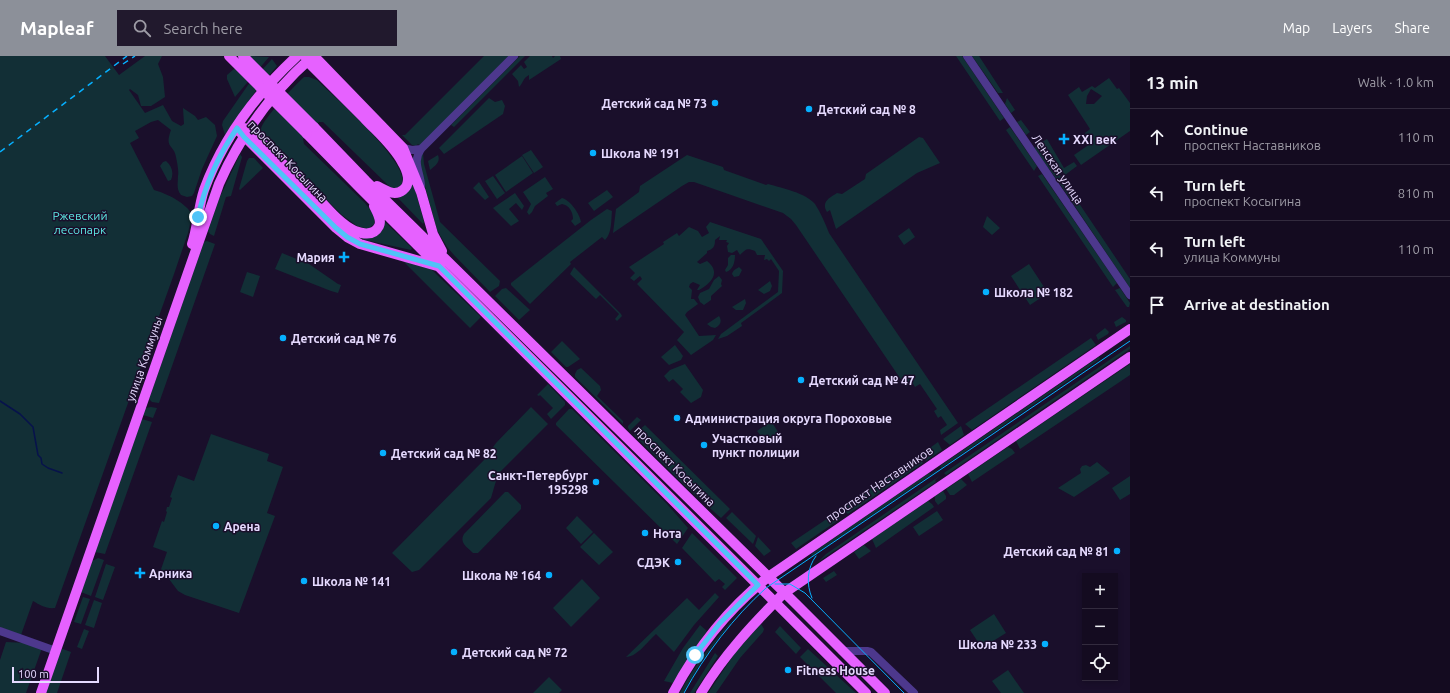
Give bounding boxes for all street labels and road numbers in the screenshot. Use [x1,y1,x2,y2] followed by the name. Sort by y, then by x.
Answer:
[246,118,330,204] street label: проспект Косыгина
[1030,131,1086,207] street label: Ленская улица
[123,315,165,403] street label: улица Коммуны
[632,423,718,509] street label: проспект Косыгина
[823,443,935,525] street label: проспект Наставников

